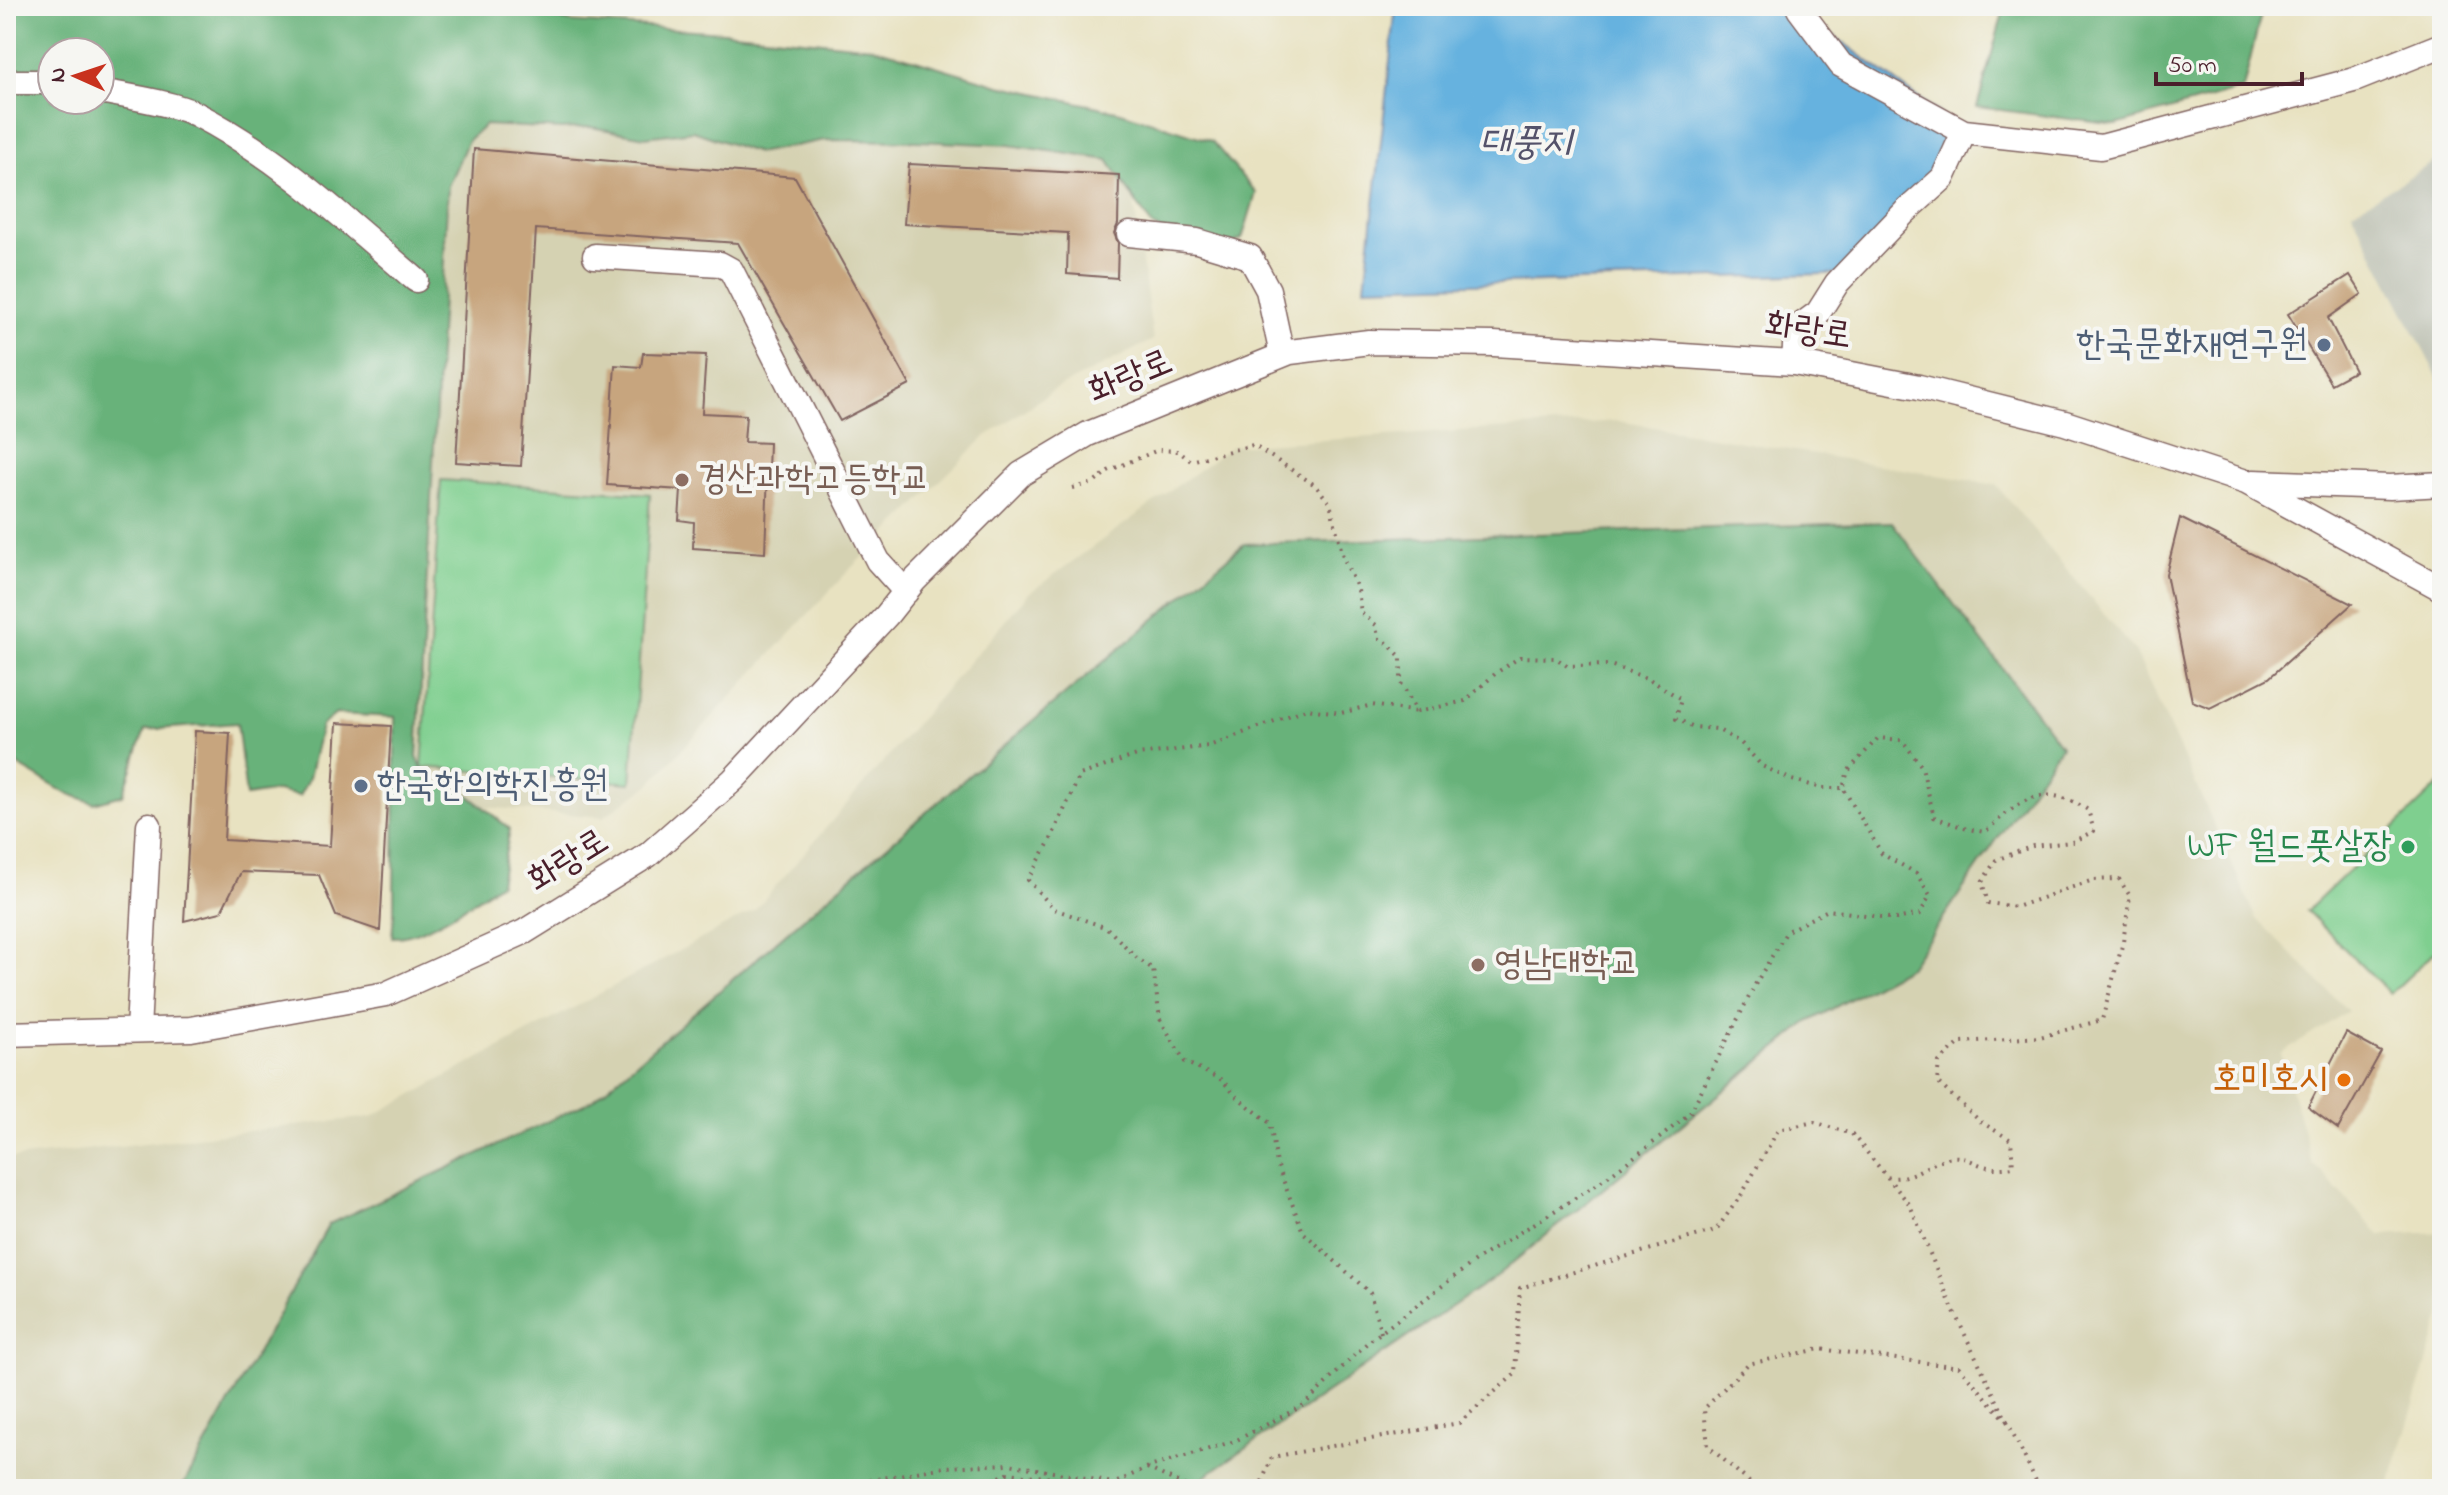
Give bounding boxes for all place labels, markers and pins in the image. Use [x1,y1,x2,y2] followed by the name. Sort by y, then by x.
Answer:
[2076,319,2308,372] place label: 한국문화재연구원
[2315,336,2333,354] marker: 한국문화재연구원
[698,454,930,507] place label: 경산과학고등학교
[673,471,691,489] marker: 경산과학고등학교
[377,760,609,813] place label: 한국한의학진흥원
[352,777,370,795] marker: 한국한의학진흥원
[2187,821,2392,874] place label: WF 월드풋살장
[2399,838,2417,856] marker: WF 월드풋살장
[1494,939,1639,992] place label: 영남대학교
[1469,956,1487,974] marker: 영남대학교
[2212,1054,2328,1107] place label: 호미호시
[2335,1071,2353,1089] marker: 호미호시

